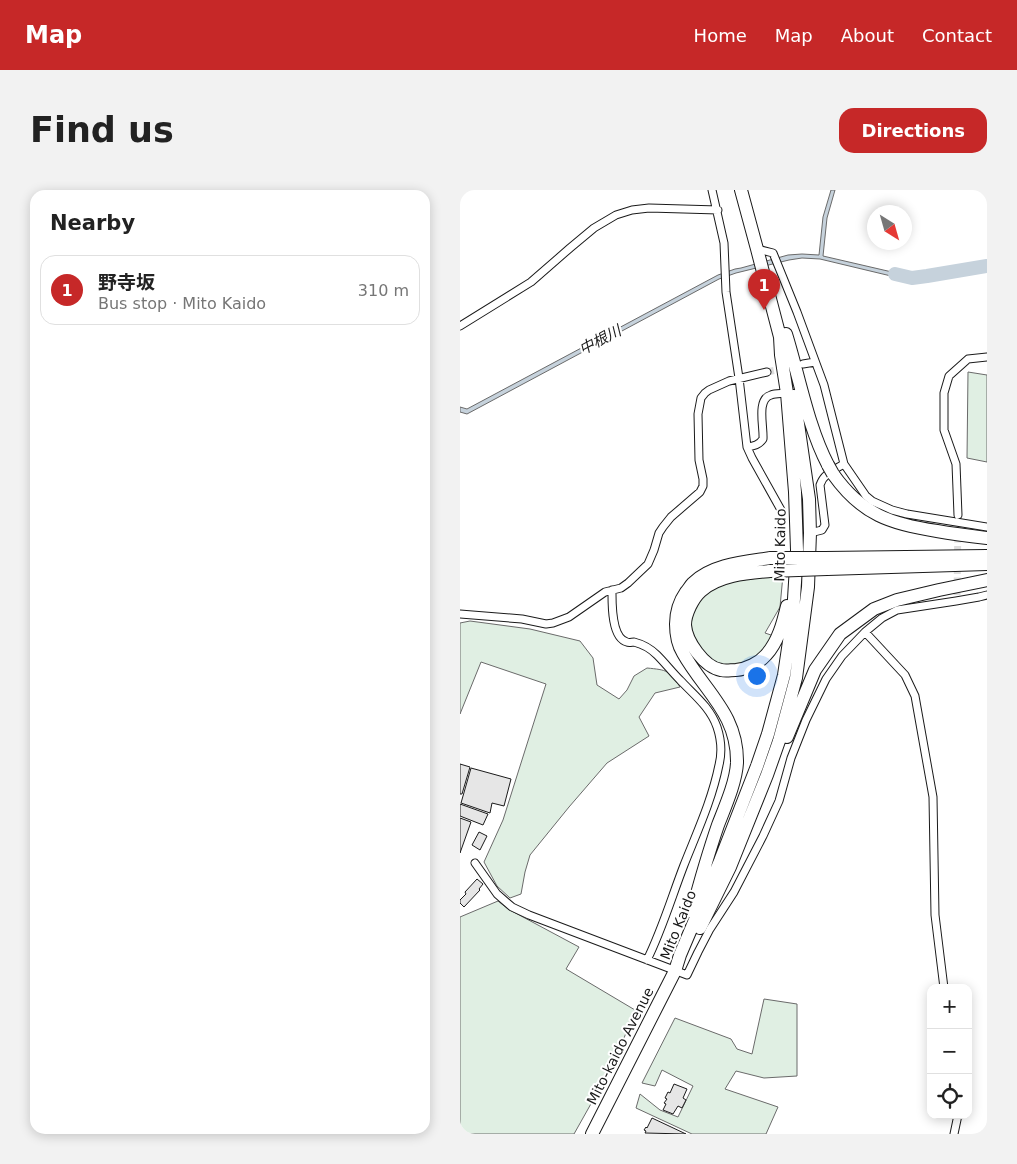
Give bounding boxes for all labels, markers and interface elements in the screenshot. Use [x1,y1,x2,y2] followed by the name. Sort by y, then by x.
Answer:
[25,21,82,49] text: Map
[694,25,747,46] text: Home
[775,25,813,46] text: Map
[841,25,894,46] text: About
[922,25,992,46] text: Contact
[839,108,987,153] button: Directions
[30,110,174,150] text: Find us
[867,205,912,250] north arrow
[50,211,135,235] text: Nearby
[748,269,780,310] pin: 1
[98,271,155,293] text: 野寺坂
[61,281,73,300] text: 1
[358,281,409,300] text: 310 m
[98,294,266,313] text: Bus stop · Mito Kaido
[576,321,626,359] water label: 中根川
[771,508,789,582] street label: Mito Kaido
[744,663,770,689] your location
[657,888,699,962] street label: Mito Kaido
[927,984,972,1119] map controls
[927,984,972,1029] button: +
[583,985,657,1107] street label: Mito-kaido Avenue
[927,1029,972,1074] button: −
[927,1074,972,1119] button: locate

